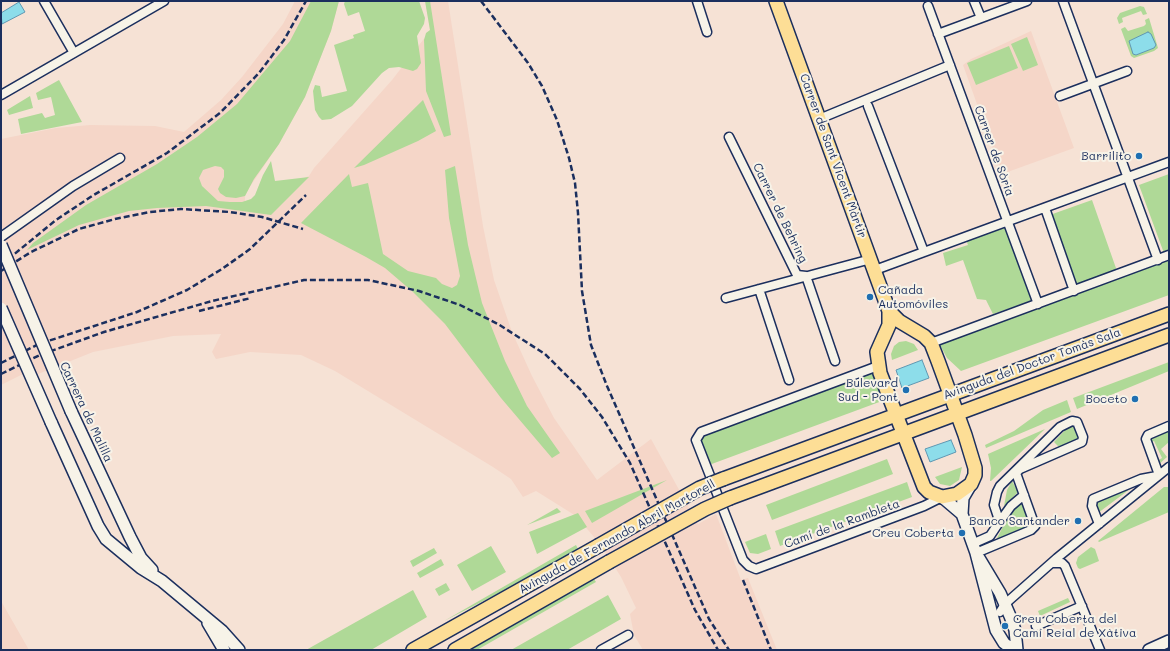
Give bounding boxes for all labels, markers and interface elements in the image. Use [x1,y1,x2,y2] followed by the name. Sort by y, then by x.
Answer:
[796,72,870,240] street label: Carrer de Sant Vicent Màrtir
[971,104,1017,198] street label: Carrer de Sòria
[1081,149,1131,163] place label: Barrilito
[1134,151,1144,161] marker: Barrilito
[750,161,810,265] street label: Carrer de Behring
[878,283,948,311] place label: Cañada Automóviles
[865,292,875,302] marker: Cañada Automóviles
[941,325,1123,403] street label: Avinguda del Doctor Tomàs Sala
[56,360,116,464] street label: Carrera de Malilla
[838,376,898,404] place label: Bulevard Sud - Pont
[901,385,911,395] marker: Bulevard Sud - Pont
[1086,392,1127,406] place label: Boceto
[1130,394,1140,404] marker: Boceto
[516,477,718,597] street label: Avinguda de Fernando Abril Martorell
[782,496,902,552] street label: Camí de la Rambleta
[969,514,1070,528] place label: Banco Santander
[1073,516,1083,526] marker: Banco Santander
[872,526,954,540] place label: Creu Coberta
[957,528,967,538] marker: Creu Coberta
[1013,612,1136,640] place label: Creu Coberta del Camí Reial de Xàtiva
[1000,621,1010,631] marker: Creu Coberta del Camí Reial de Xàtiva

